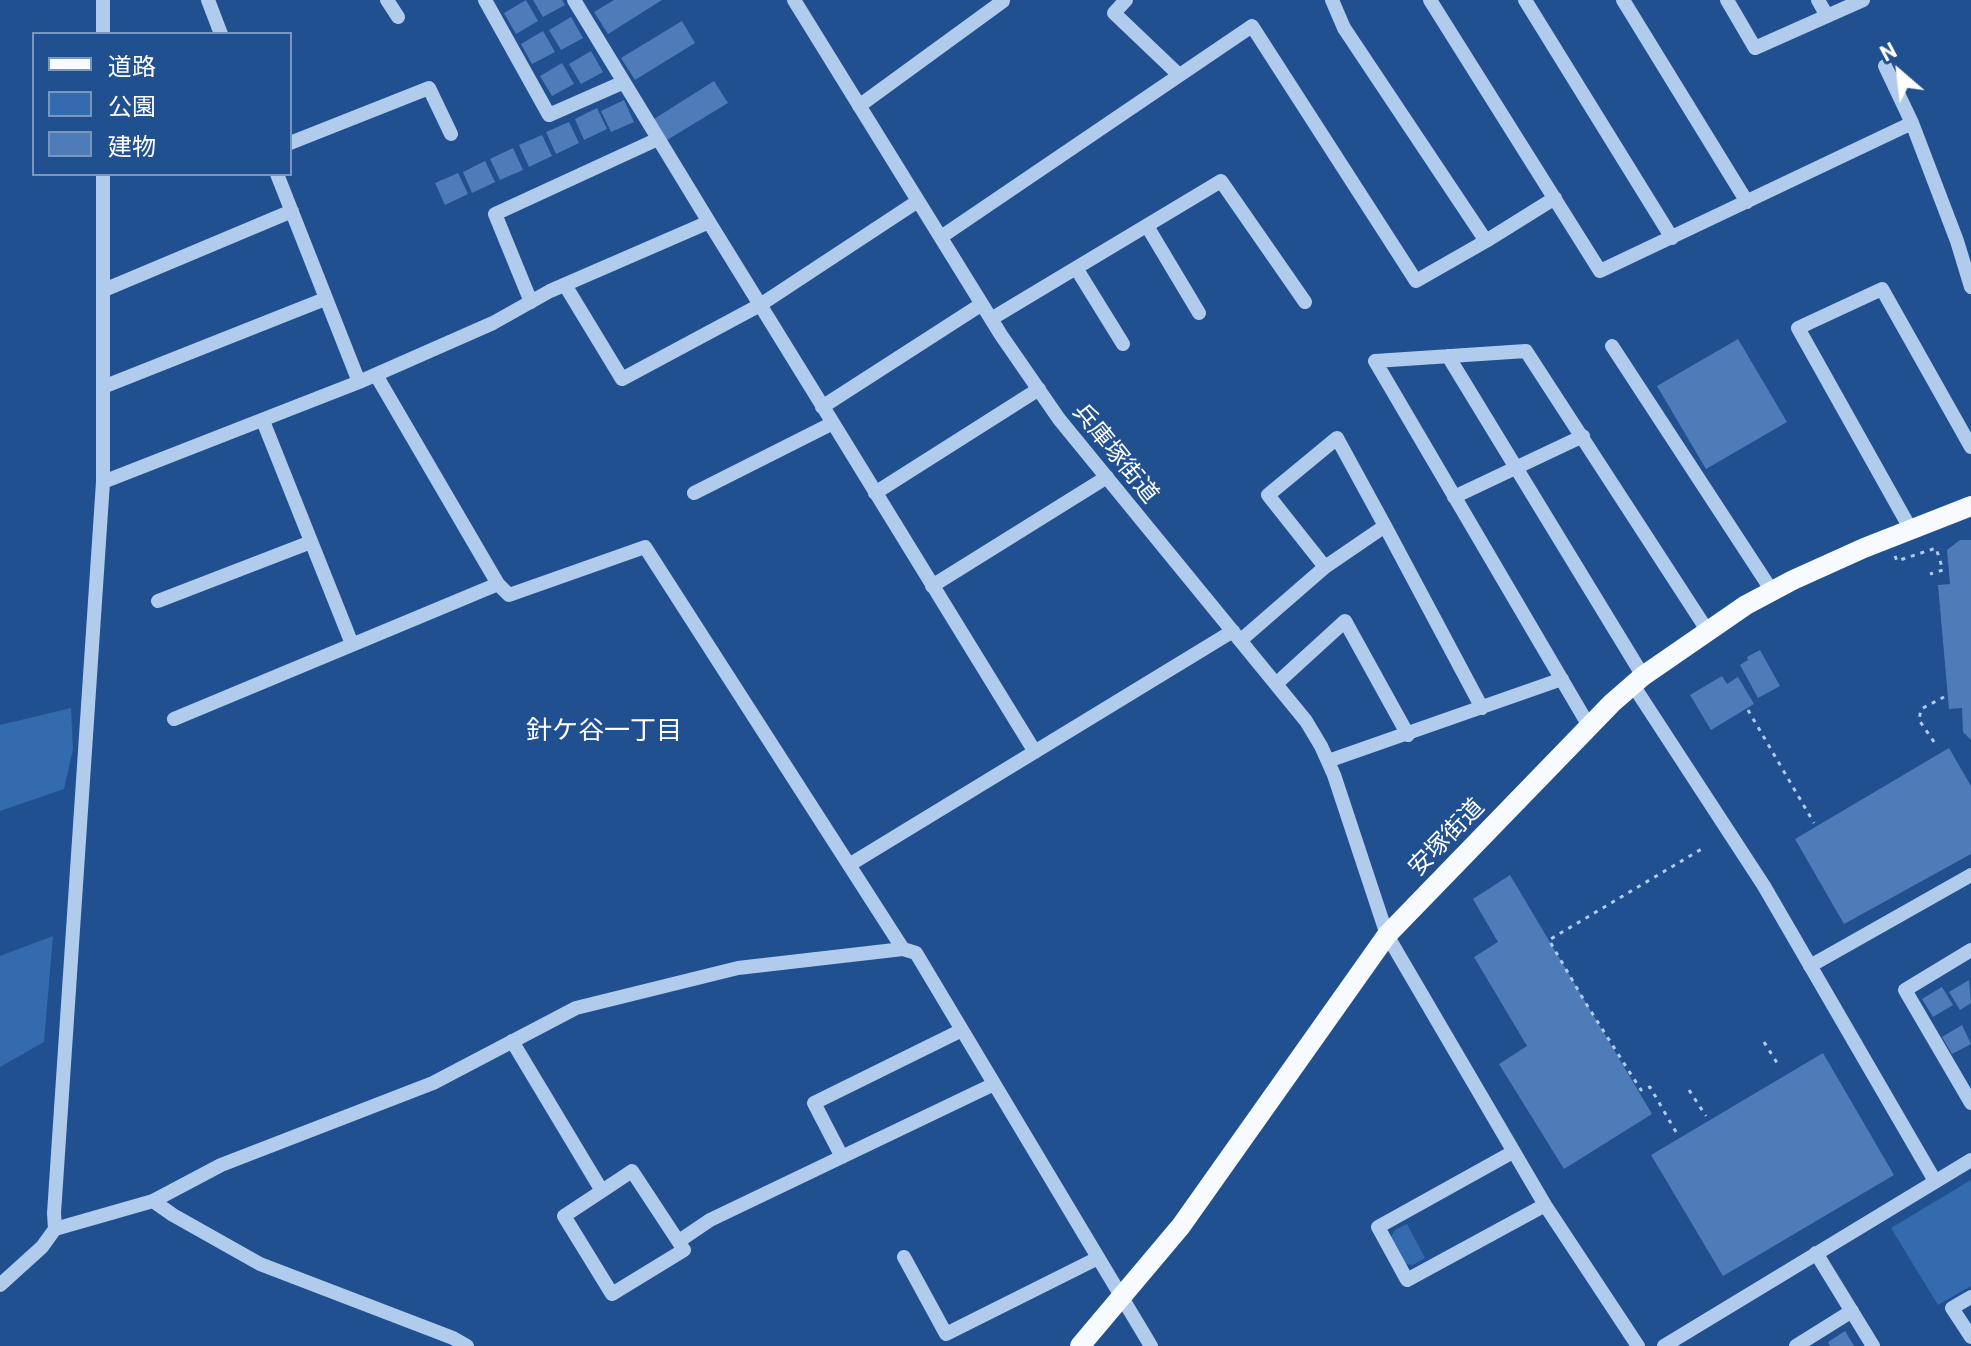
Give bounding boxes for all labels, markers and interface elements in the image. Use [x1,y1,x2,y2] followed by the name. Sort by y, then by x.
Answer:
[32,32,292,176] legend
[1859,32,1939,112] north arrow
[1875,36,1900,66] text: N
[108,51,156,80] text: 道路
[108,91,156,120] text: 公園
[108,131,156,160] text: 建物
[1067,397,1165,509] street label: 兵庫塚街道
[526,714,682,746] district label: 針ケ谷一丁目
[1402,792,1490,882] street label: 安塚街道

